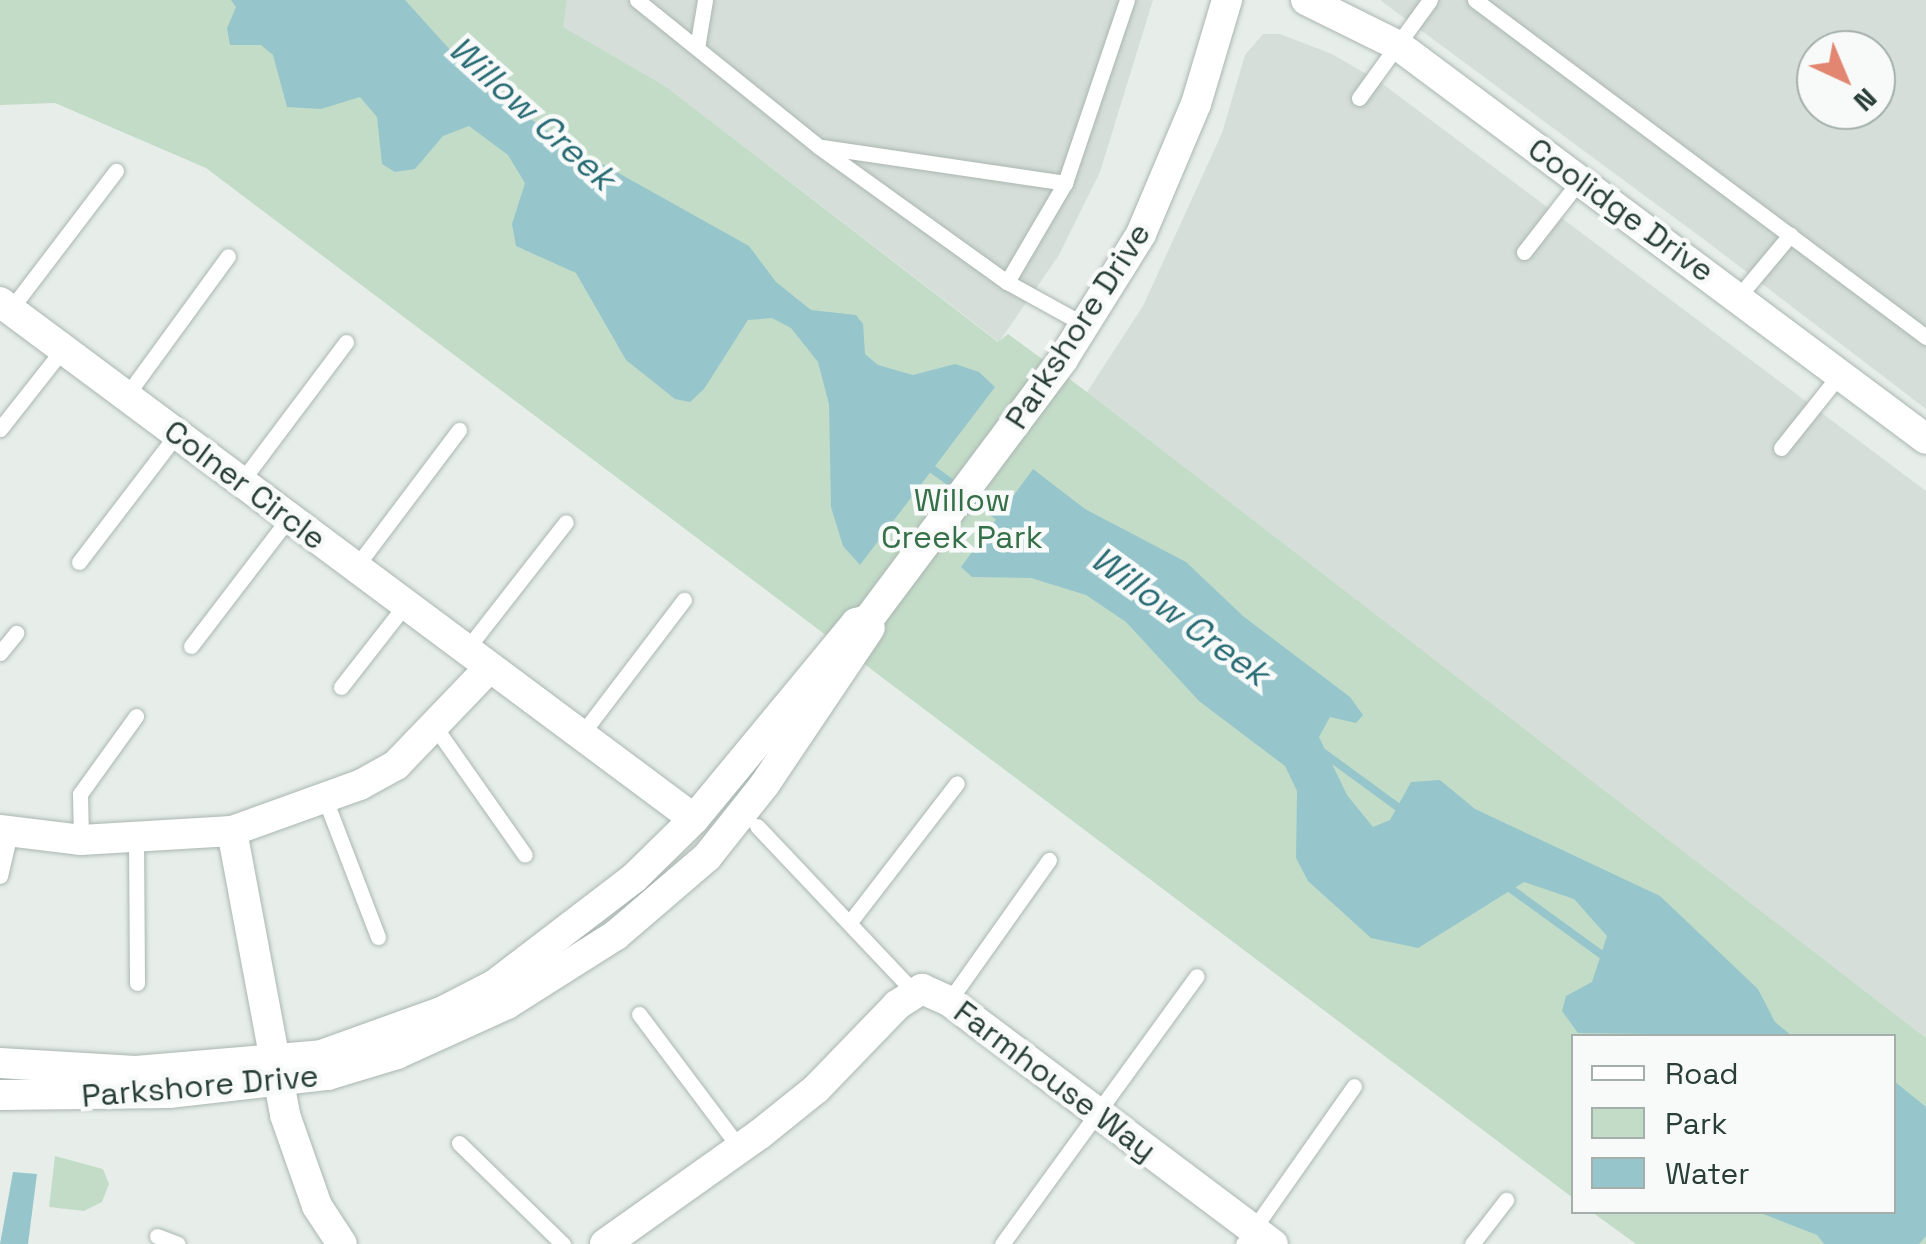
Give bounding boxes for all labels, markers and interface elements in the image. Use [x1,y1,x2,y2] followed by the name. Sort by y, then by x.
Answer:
[440,27,624,199] water label: Willow Creek
[1796,30,1896,130] north arrow
[1846,81,1885,120] text: N
[1520,130,1722,290] street label: Coolidge Drive
[997,216,1159,436] street label: Parkshore Drive
[156,412,334,558] street label: Colner Circle
[881,482,1043,557] park label: Willow Creek Park
[1083,537,1277,695] water label: Willow Creek
[946,992,1164,1170] street label: Farmhouse Way
[1571,1034,1896,1214] legend
[1665,1054,1739,1093] text: Road
[80,1057,320,1115] street label: Parkshore Drive
[1665,1104,1727,1143] text: Park
[1665,1154,1750,1193] text: Water

